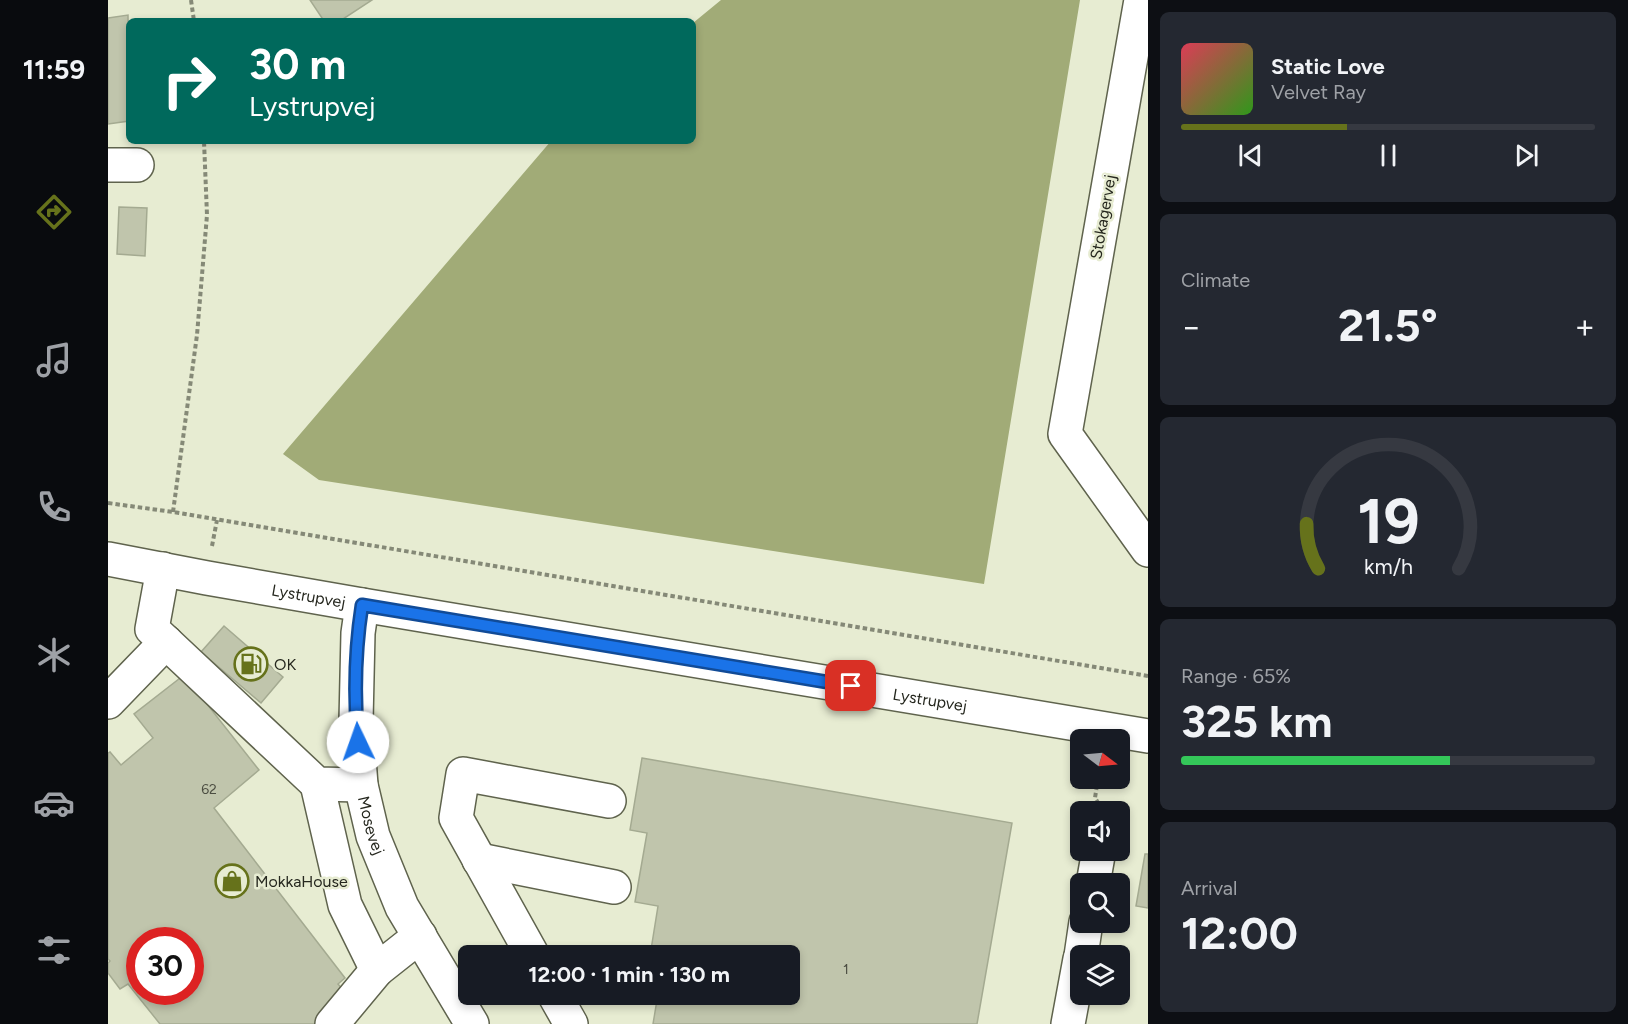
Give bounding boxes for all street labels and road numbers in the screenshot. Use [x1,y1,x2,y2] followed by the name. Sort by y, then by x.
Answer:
[1086,173,1120,261] street label: Stokagervej
[270,580,347,612] street label: Lystrupvej
[891,684,969,715] street label: Lystrupvej
[354,794,389,857] street label: Mosevej

